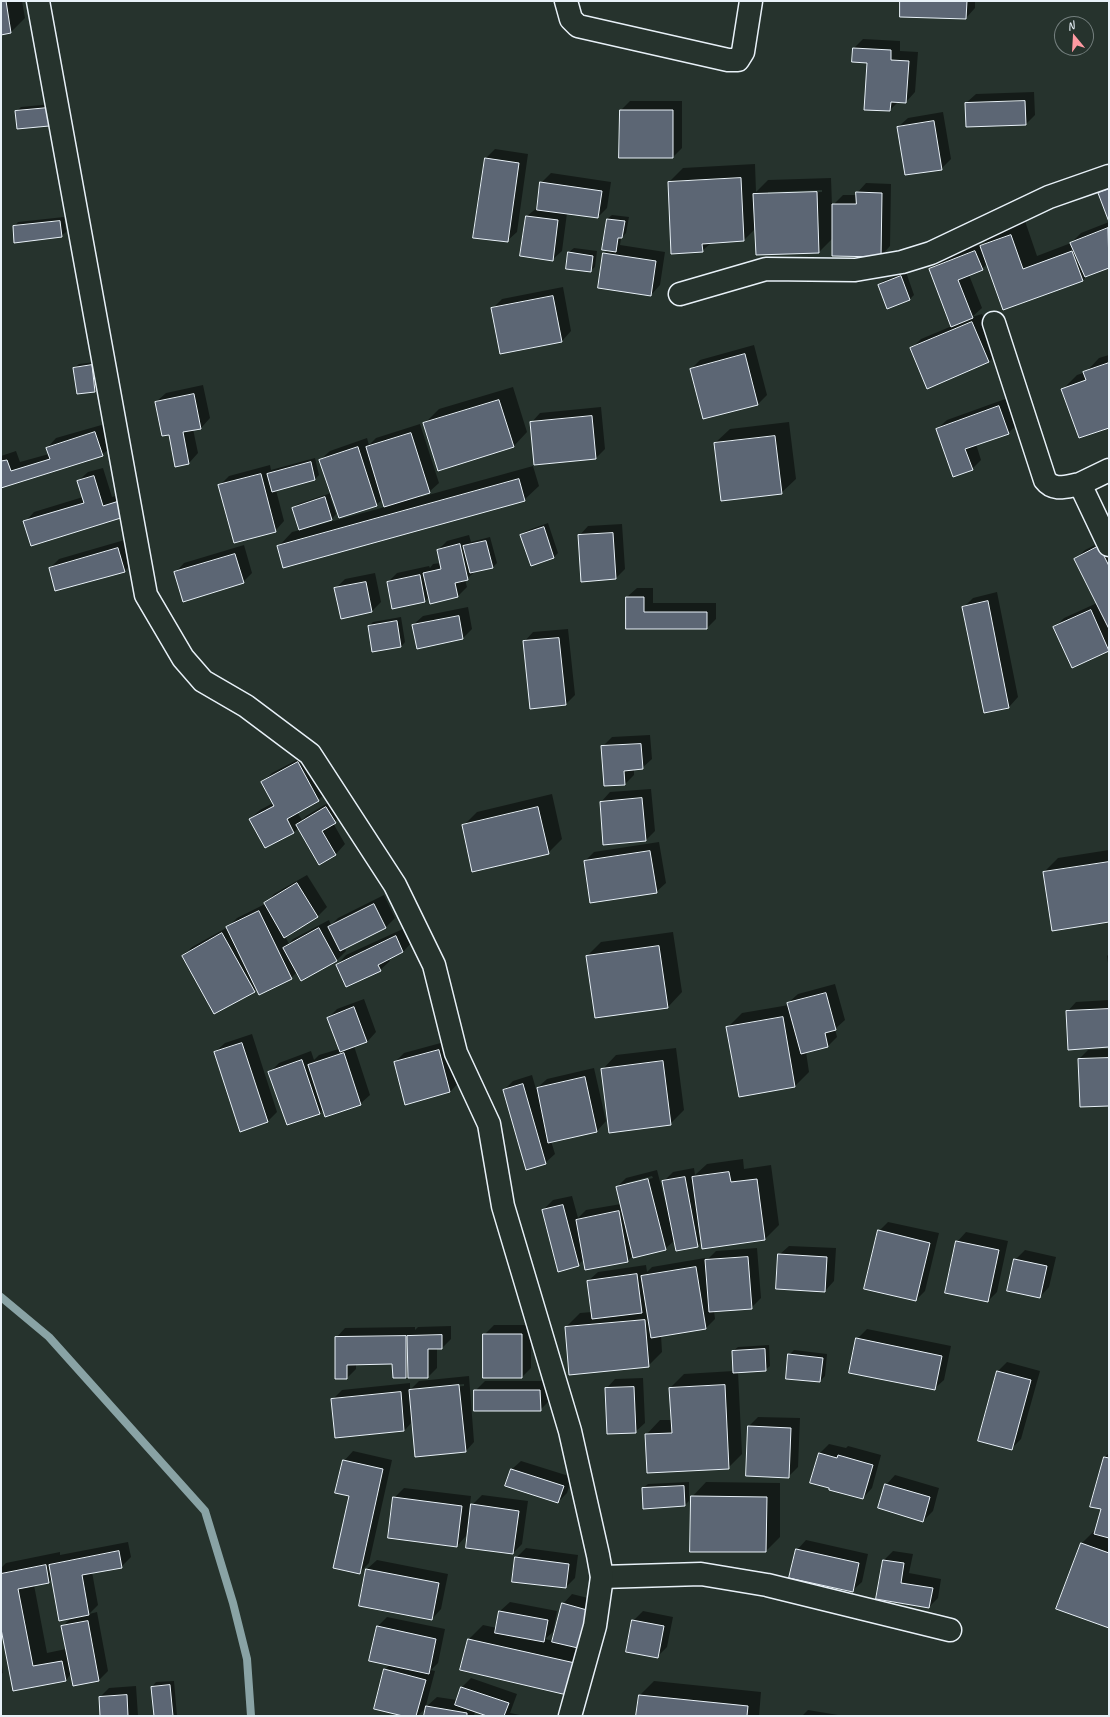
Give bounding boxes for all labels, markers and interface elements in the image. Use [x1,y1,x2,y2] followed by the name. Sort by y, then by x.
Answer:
[1054,16,1094,56] north arrow
[1065,18,1076,33] text: N

